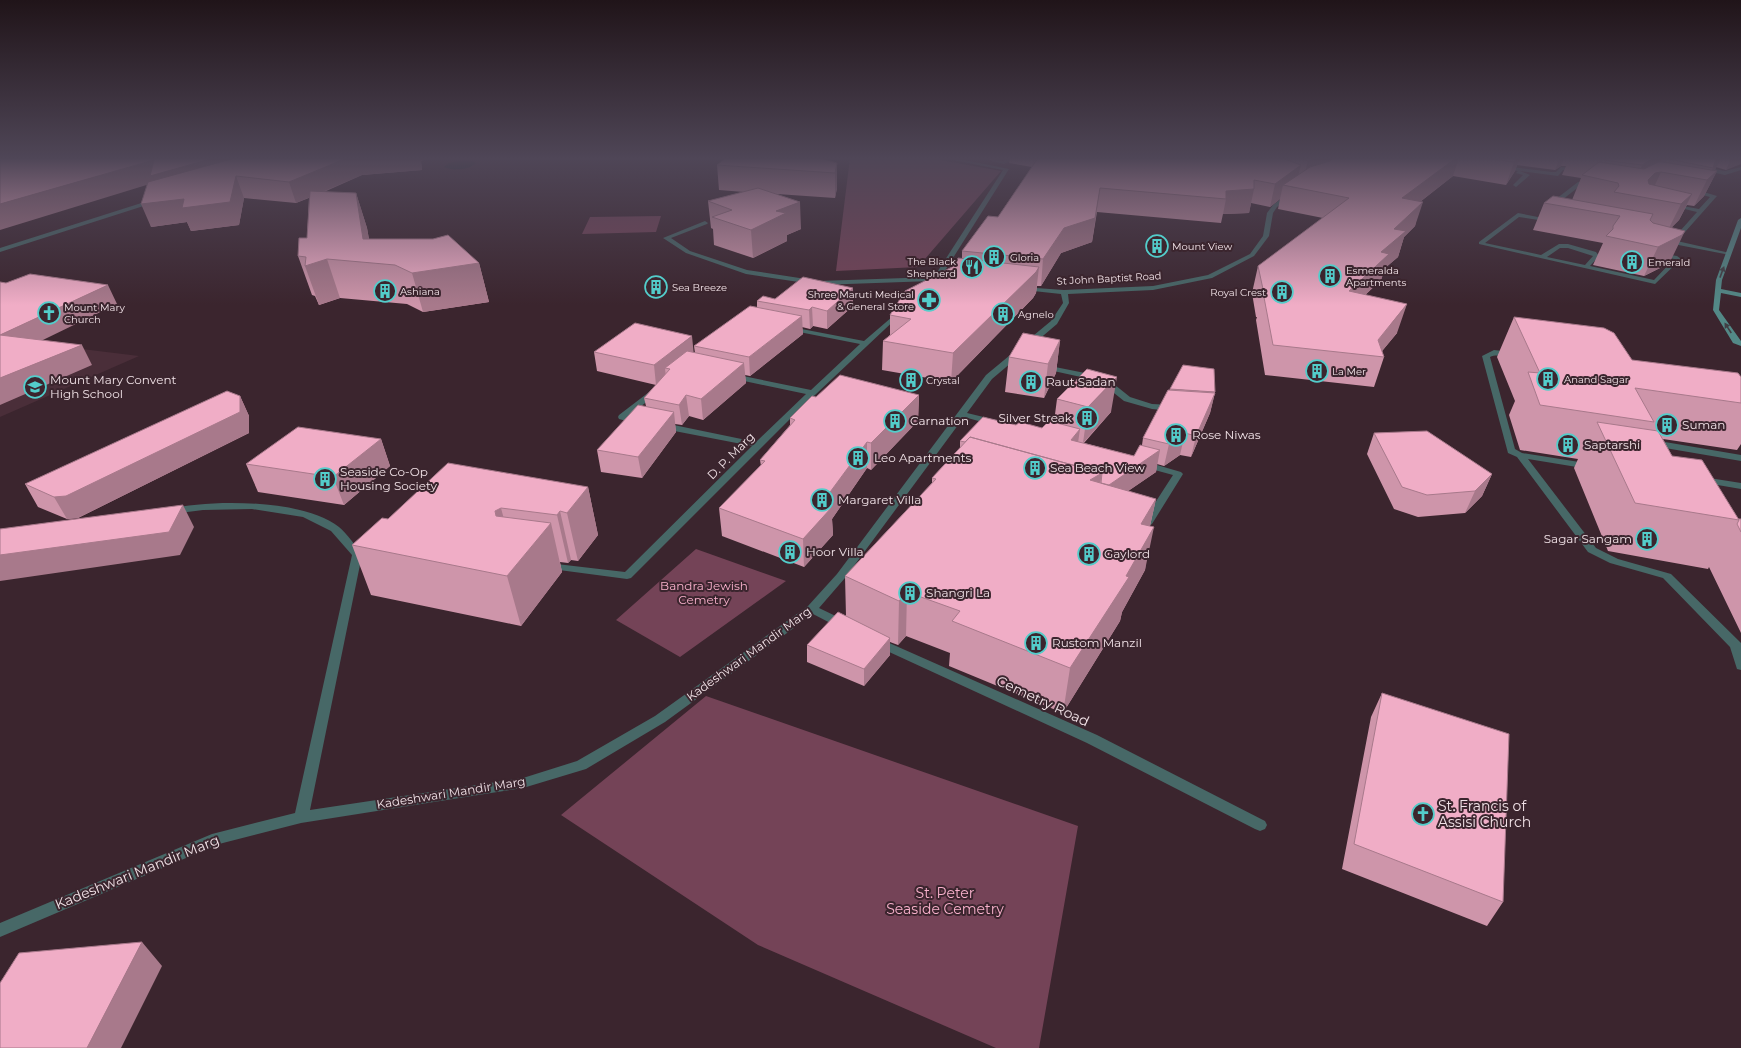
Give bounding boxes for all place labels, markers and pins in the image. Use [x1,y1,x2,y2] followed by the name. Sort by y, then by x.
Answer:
[1144,233,1170,259] building icon: Mount View
[1172,240,1232,253] place label: Mount View
[981,244,1007,270] building icon: Gloria
[1619,249,1645,275] building icon: Emerald
[1010,251,1039,264] place label: Gloria
[959,254,985,280] restaurant icon: The Black Shepherd
[907,255,956,280] place label: The Black Shepherd
[1648,256,1690,269] place label: Emerald
[1317,263,1343,289] building icon: Esmeralda Apartments
[1346,264,1407,289] place label: Esmeralda Apartments
[643,274,669,300] building icon: Sea Breeze
[372,278,398,304] building icon: Ashiana
[1269,279,1295,305] building icon: Royal Crest
[672,281,727,294] place label: Sea Breeze
[400,285,440,298] place label: Ashiana
[1210,286,1266,299] place label: Royal Crest
[916,287,942,313] pharmacy icon: Shree Maruti Medical & General Store
[808,288,914,313] place label: Shree Maruti Medical & General Store
[36,300,62,326] church icon: Mount Mary Church
[64,301,125,326] place label: Mount Mary Church
[990,301,1016,327] building icon: Agnelo
[1018,308,1054,321] place label: Agnelo
[1304,358,1330,384] building icon: La Mer
[1332,365,1366,378] place label: La Mer
[1535,366,1561,392] building icon: Anand Sagar
[898,367,924,393] building icon: Crystal
[1018,369,1044,395] building icon: Raut Sadan
[50,372,177,401] place label: Mount Mary Convent High School
[1564,373,1629,386] place label: Anand Sagar
[22,374,48,400] school or university icon: Mount Mary Convent High School
[926,374,960,387] place label: Crystal
[1046,374,1116,389] place label: Raut Sadan
[1074,405,1100,431] building icon: Silver Streak
[882,408,908,434] building icon: Carnation
[998,410,1073,425] place label: Silver Streak
[1654,412,1680,438] building icon: Suman
[910,413,969,428] place label: Carnation
[1682,417,1725,432] place label: Suman
[1163,422,1189,448] building icon: Rose Niwas
[1192,427,1261,442] place label: Rose Niwas
[1555,432,1581,458] building icon: Saptarshi
[1584,437,1640,452] place label: Saptarshi
[845,445,871,471] building icon: Leo Apartments
[874,450,971,465] place label: Leo Apartments
[1022,455,1048,481] building icon: Sea Beach View
[1050,460,1145,475] place label: Sea Beach View
[340,464,437,493] place label: Seaside Co-Op Housing Society
[312,466,338,492] building icon: Seaside Co-Op Housing Society
[809,487,835,513] building icon: Margaret Villa
[838,492,921,507] place label: Margaret Villa
[1634,526,1660,552] building icon: Sagar Sangam
[1544,531,1632,546] place label: Sagar Sangam
[777,539,803,565] building icon: Hoor Villa
[1076,541,1102,567] building icon: Gaylord
[806,544,864,559] place label: Hoor Villa
[1104,546,1150,561] place label: Gaylord
[897,580,923,606] building icon: Shangri La
[926,585,990,600] place label: Shangri La
[1023,630,1049,656] building icon: Rustom Manzil
[1052,635,1142,650] place label: Rustom Manzil
[1438,797,1531,831] place label: St. Francis of Assisi Church
[1410,801,1436,827] church icon: St. Francis of Assisi Church

